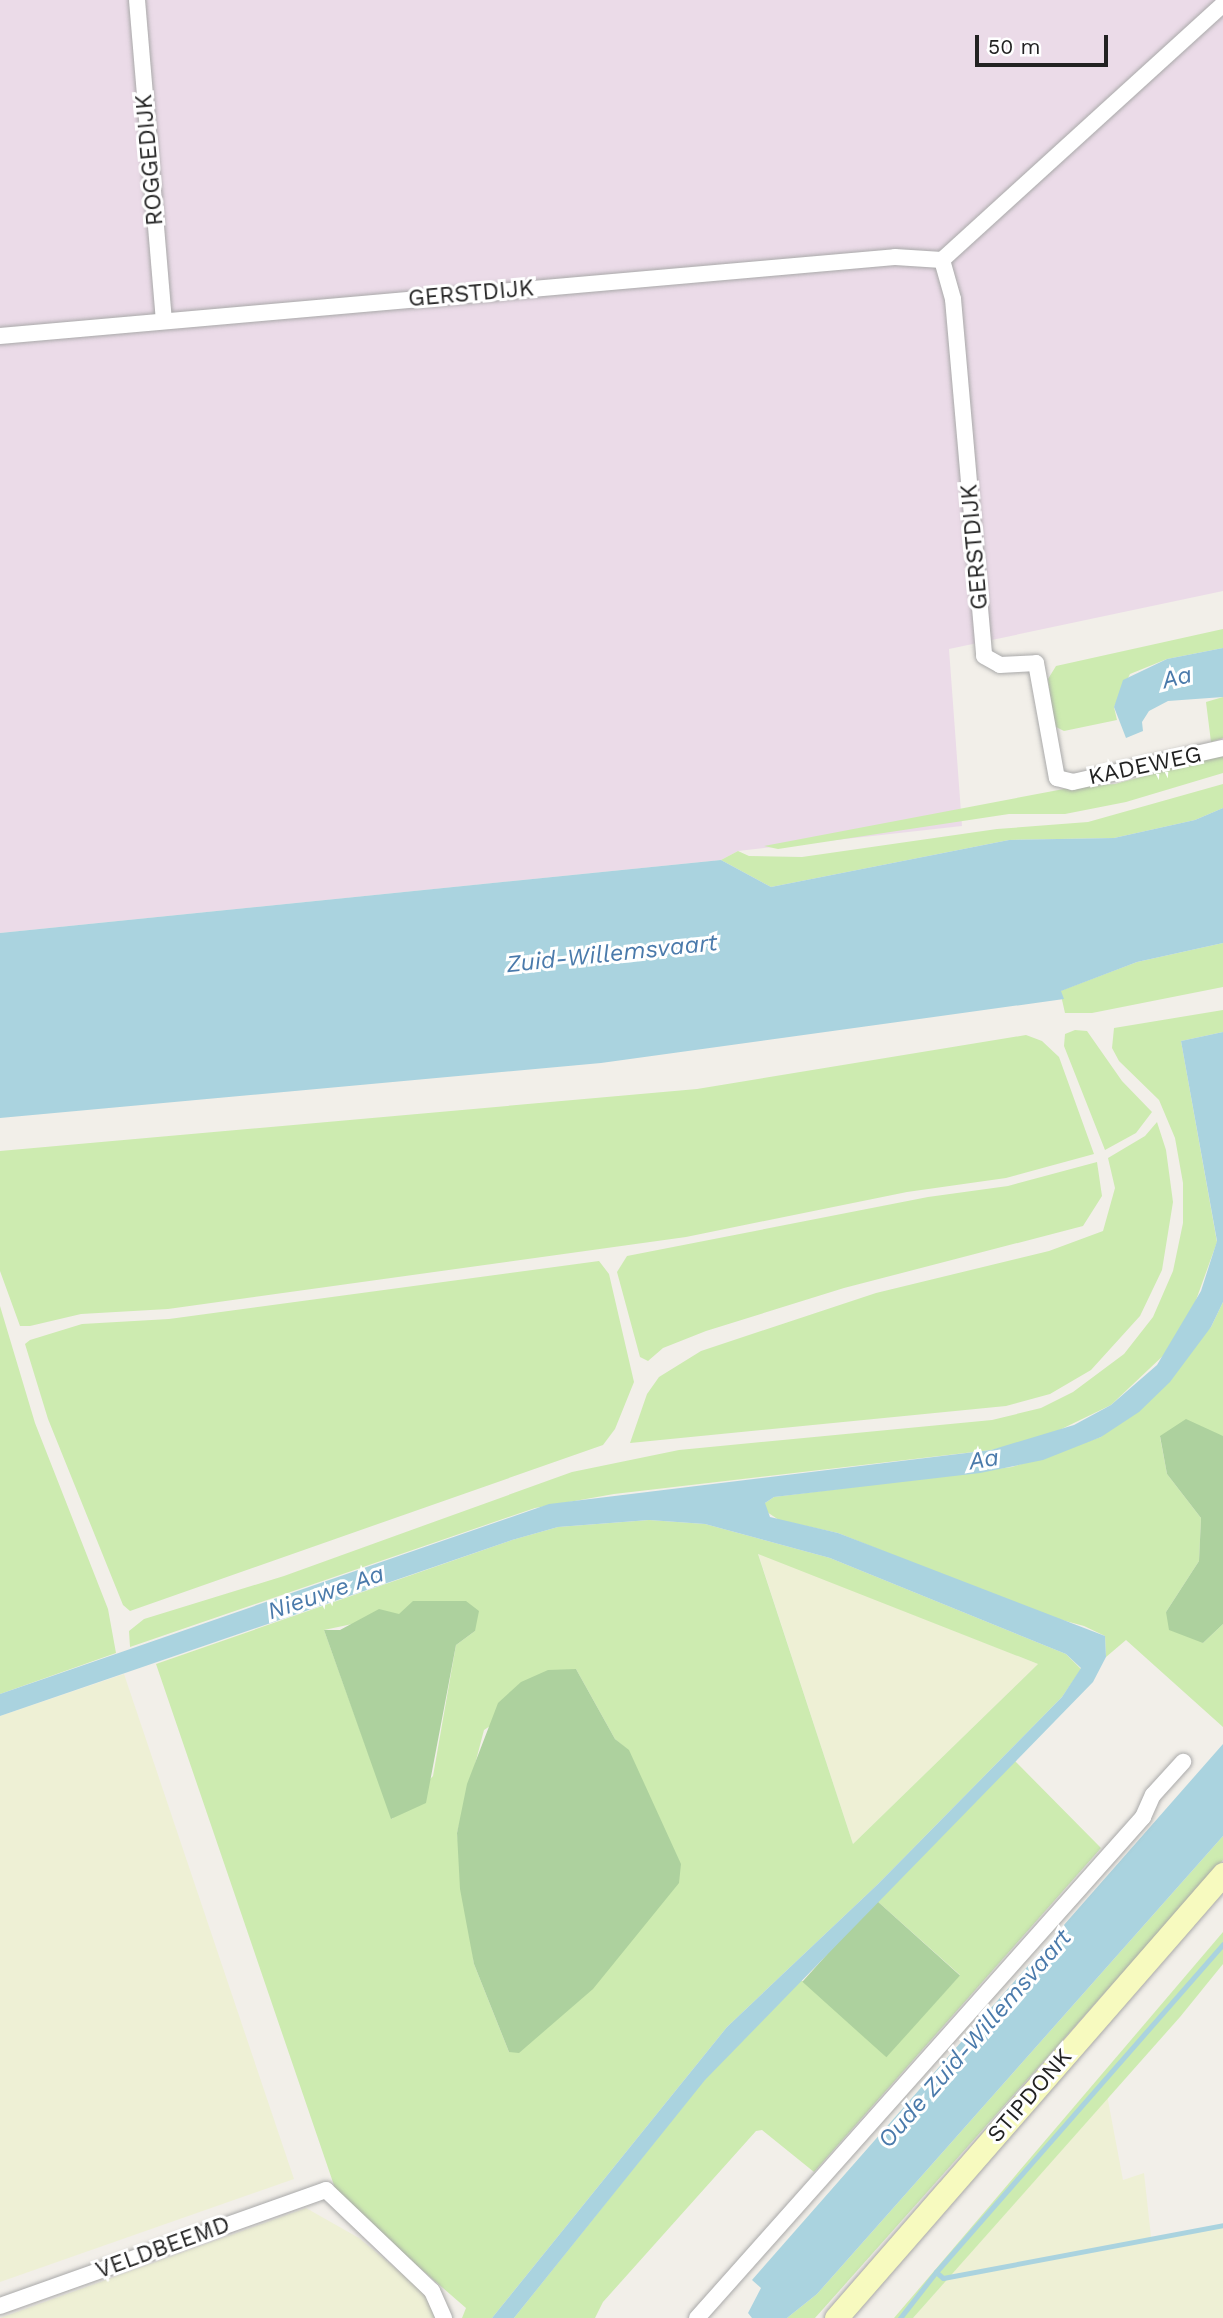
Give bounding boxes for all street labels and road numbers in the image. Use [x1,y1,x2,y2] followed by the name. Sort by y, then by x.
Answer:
[131,93,169,227] street label: ROGGEDIJK
[407,275,535,313] street label: GERSTDIJK
[956,483,994,611] street label: GERSTDIJK
[1086,741,1204,791] street label: KADEWEG
[982,2044,1078,2148] street label: STIPDONK
[92,2211,234,2285] street label: VELDBEEMD

